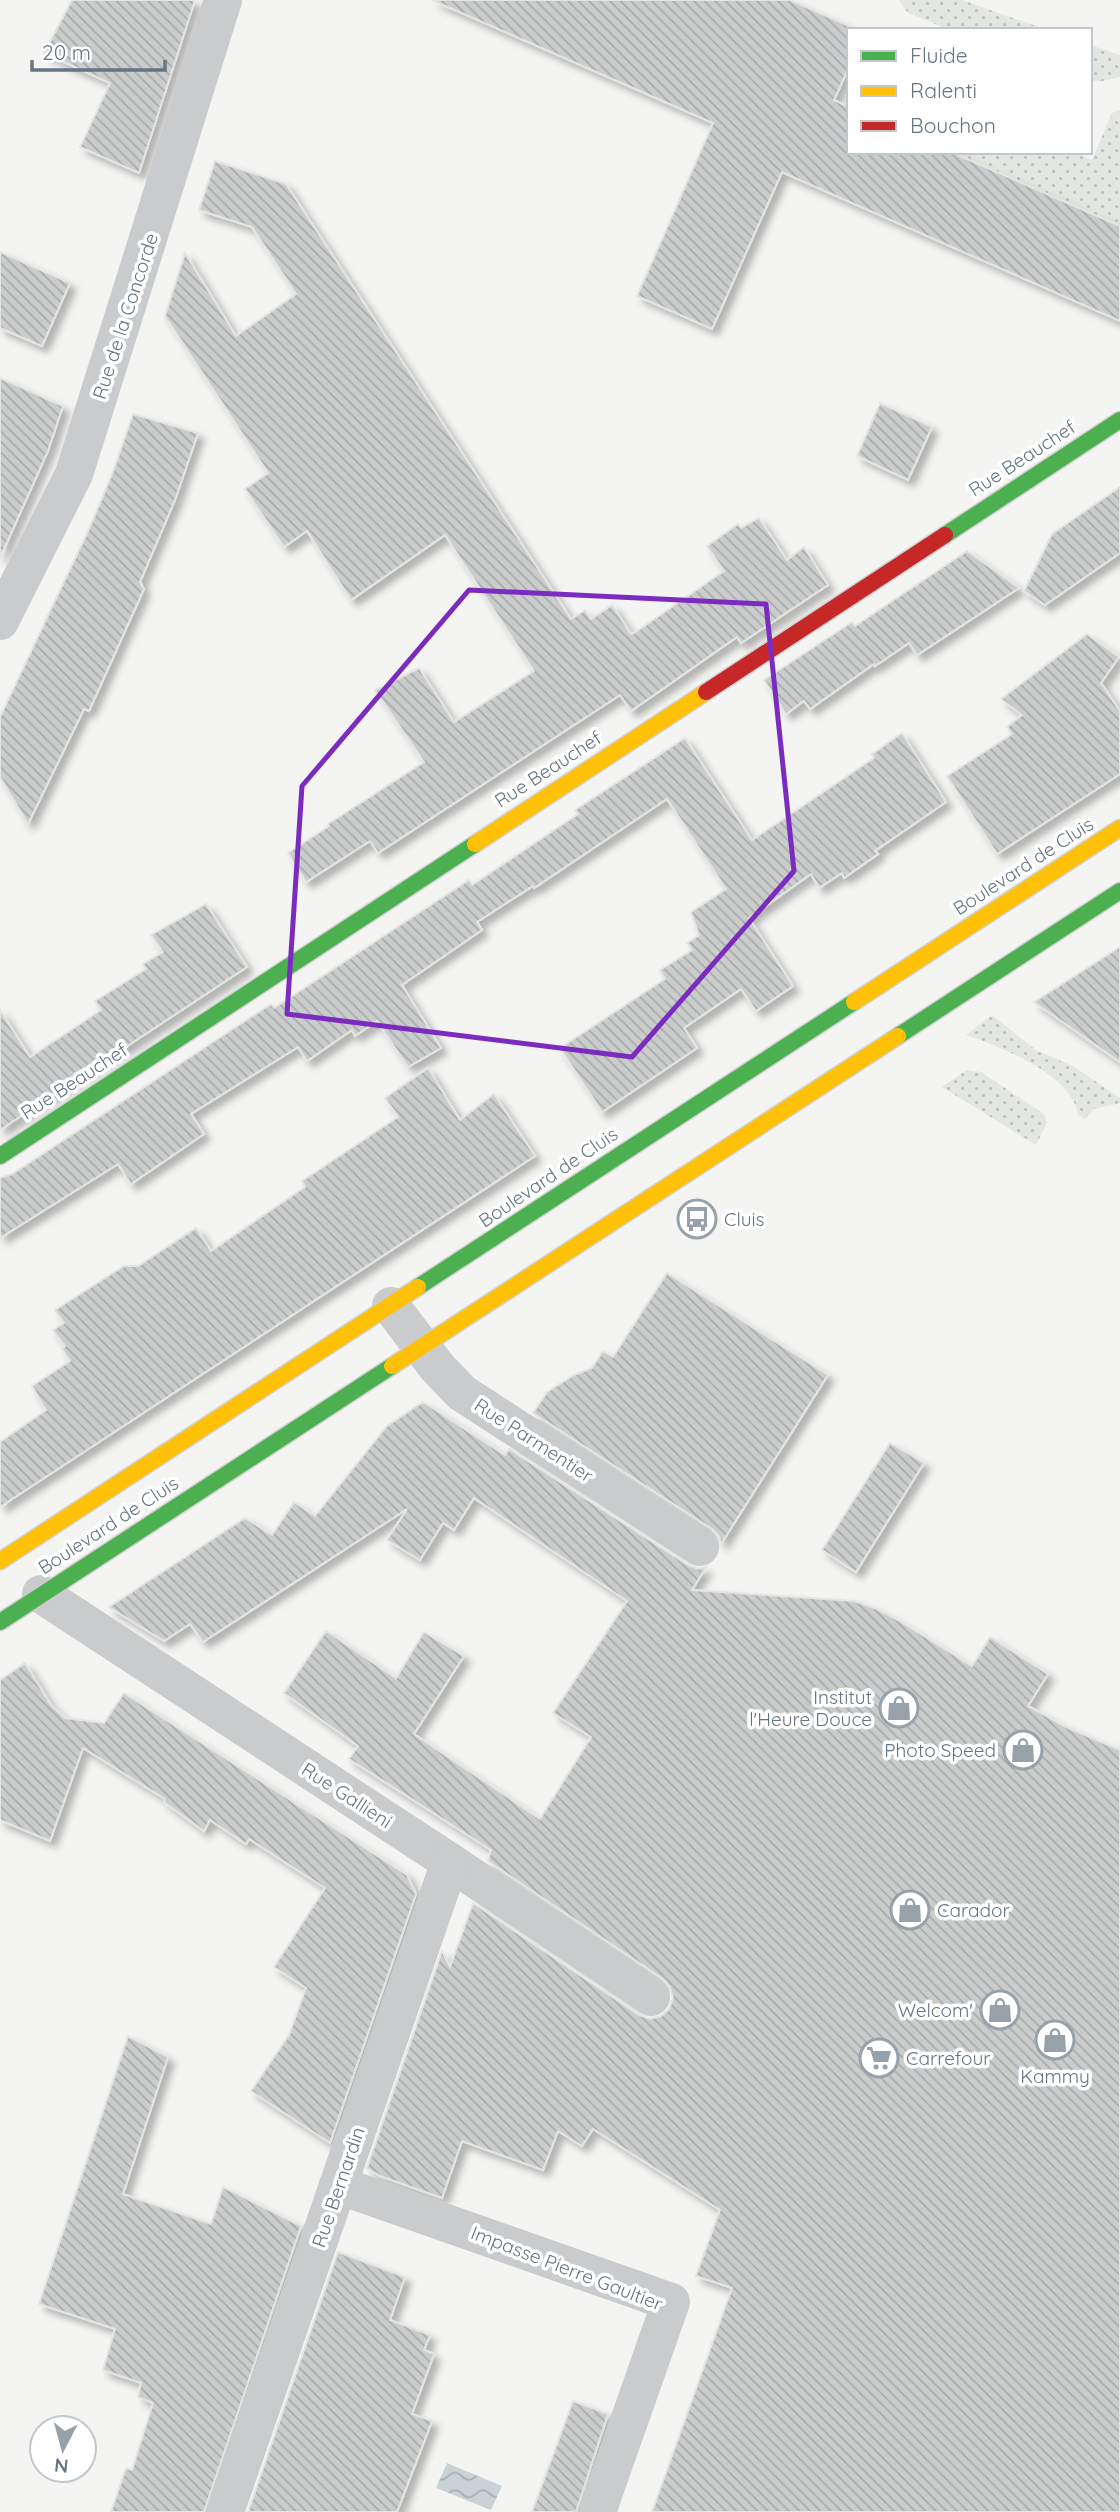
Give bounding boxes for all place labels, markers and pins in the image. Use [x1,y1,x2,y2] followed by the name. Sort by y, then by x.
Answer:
[676,1198,718,1240] bus stop icon: Cluis
[724,1207,765,1231] place label: Cluis
[749,1685,872,1731] place label: Institut l'Heure Douce
[878,1687,920,1729] shop icon: Institut l'Heure Douce
[1002,1729,1044,1771] shop icon: Photo Speed
[884,1738,996,1762] place label: Photo Speed
[889,1889,931,1931] shop icon: Carador
[937,1898,1011,1922] place label: Carador
[979,1989,1021,2031] shop icon: Welcom'
[898,1998,973,2022] place label: Welcom'
[1034,2019,1076,2061] shop icon: Kammy
[858,2037,900,2079] supermarket icon: Carrefour
[906,2046,991,2070] place label: Carrefour
[1020,2064,1090,2088] place label: Kammy

